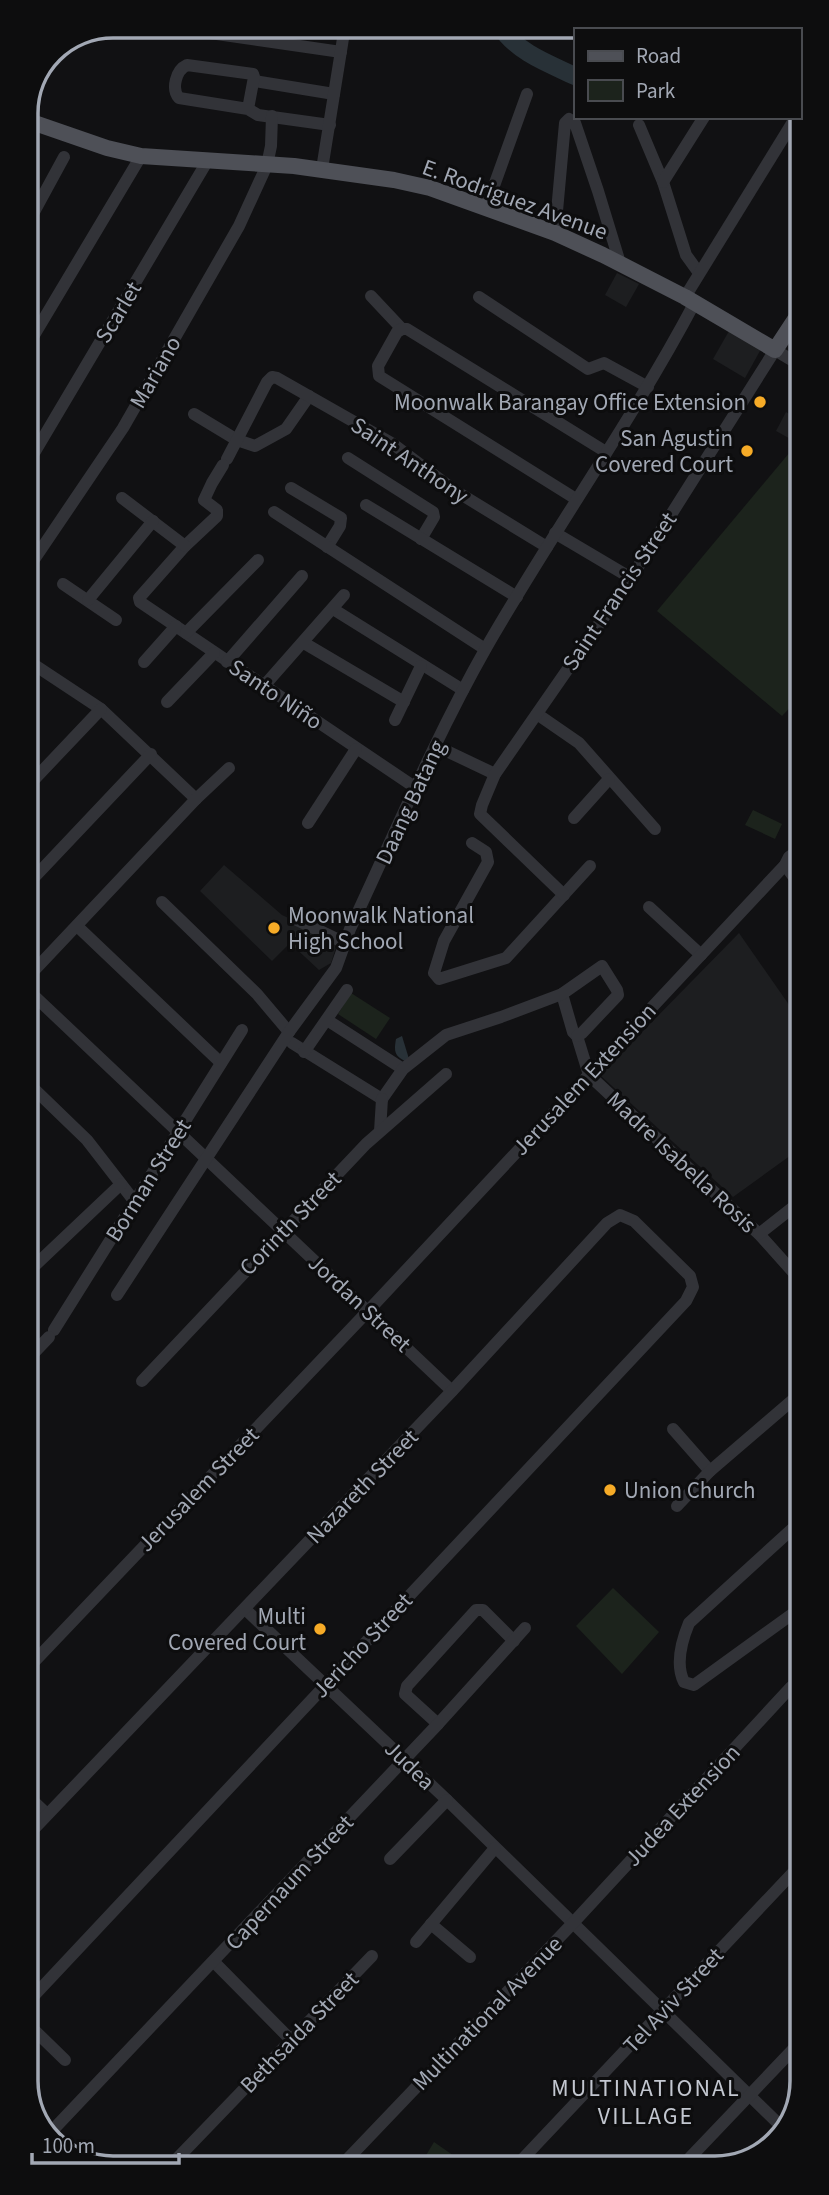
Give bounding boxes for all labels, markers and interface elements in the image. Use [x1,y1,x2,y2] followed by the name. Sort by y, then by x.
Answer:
[574,28,801,119] legend
[636,41,681,71] text: Road
[636,76,676,106] text: Park
[418,151,612,248] street label: E. Rodriguez Avenue
[87,275,150,349] street label: Scarlet
[121,330,189,415] street label: Mariano
[394,386,746,419] place label: Moonwalk Barangay Office Extension
[752,394,768,410] marker: Moonwalk Barangay Office Extension
[344,409,475,512] street label: Saint Anthony
[595,422,733,481] place label: San Agustin Covered Court
[739,443,755,459] marker: San Agustin Covered Court
[554,505,685,677] street label: Saint Francis Street
[222,651,329,738] street label: Santo Niño
[367,734,454,870] street label: Daang Batang
[288,899,474,958] place label: Moonwalk National High School
[266,920,282,936] marker: Moonwalk National High School
[505,996,664,1163] street label: Jerusalem Extension
[599,1084,764,1241] street label: Madre Isabella Rosis
[97,1112,199,1248] street label: Borman Street
[232,1163,349,1283] street label: Corinth Street
[301,1247,419,1360] street label: Jordan Street
[130,1419,267,1559] street label: Jerusalem Street
[299,1421,426,1551] street label: Nazareth Street
[624,1474,756,1507] place label: Union Church
[602,1482,618,1498] marker: Union Church
[305,1585,420,1706] street label: Jericho Street
[168,1600,306,1659] place label: Multi Covered Court
[312,1621,328,1637] marker: Multi Covered Court
[377,1733,442,1798] street label: Judea
[617,1737,748,1874] street label: Judea Extension
[218,1807,361,1958] street label: Capernaum Street
[405,1929,570,2098] street label: Multinational Avenue
[615,1940,731,2061] street label: Tel Aviv Street
[232,1964,366,2101] street label: Bethsaida Street
[551,2071,741,2134] district label: MULTINATIONAL VILLAGE
[32,2122,178,2166] scale bar
[42,2131,95,2161] text: 100 m

